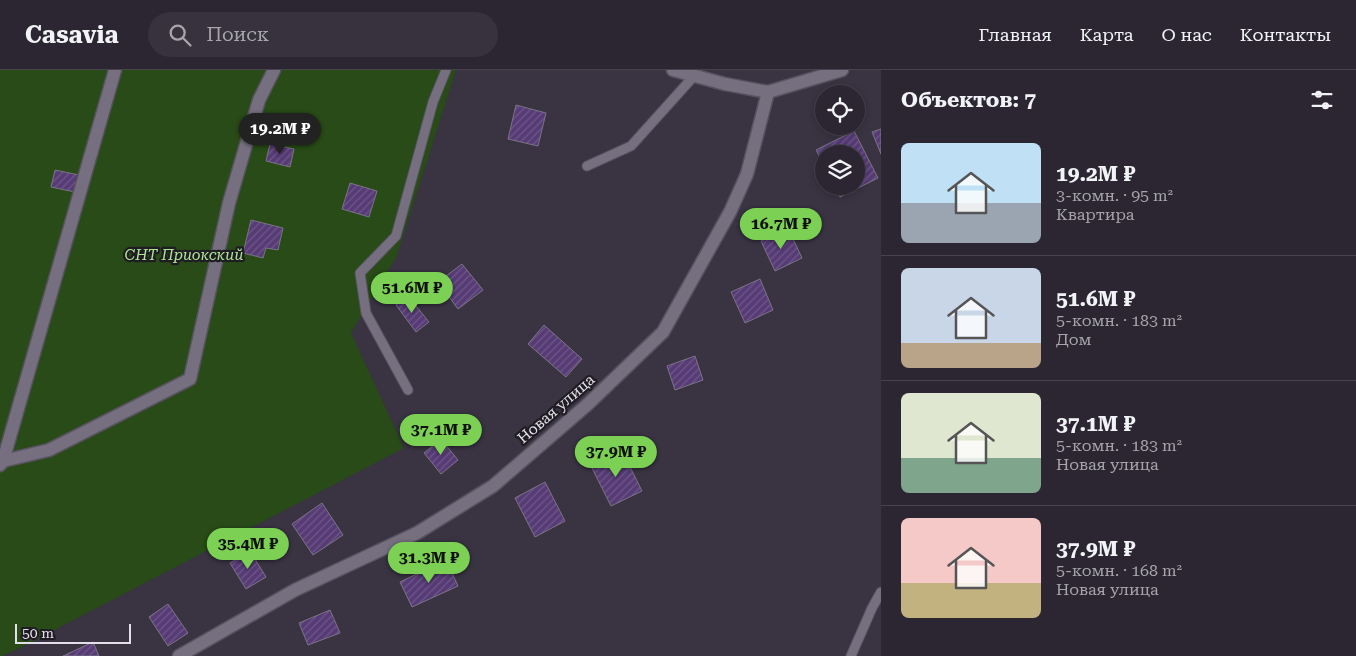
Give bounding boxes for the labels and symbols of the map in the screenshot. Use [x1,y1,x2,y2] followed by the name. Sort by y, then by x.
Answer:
[234,112,326,155] pin: 19.2M ₽
[735,208,827,250] pin: 16.7M ₽
[125,246,243,264] park label: СНТ Приокский
[366,272,458,314] pin: 51.6M ₽
[514,371,598,447] street label: Новая улица
[395,414,487,456] pin: 37.1M ₽
[570,436,662,478] pin: 37.9M ₽
[202,528,294,570] pin: 35.4M ₽
[383,542,475,584] pin: 31.3M ₽
[15,621,131,644] scale bar

